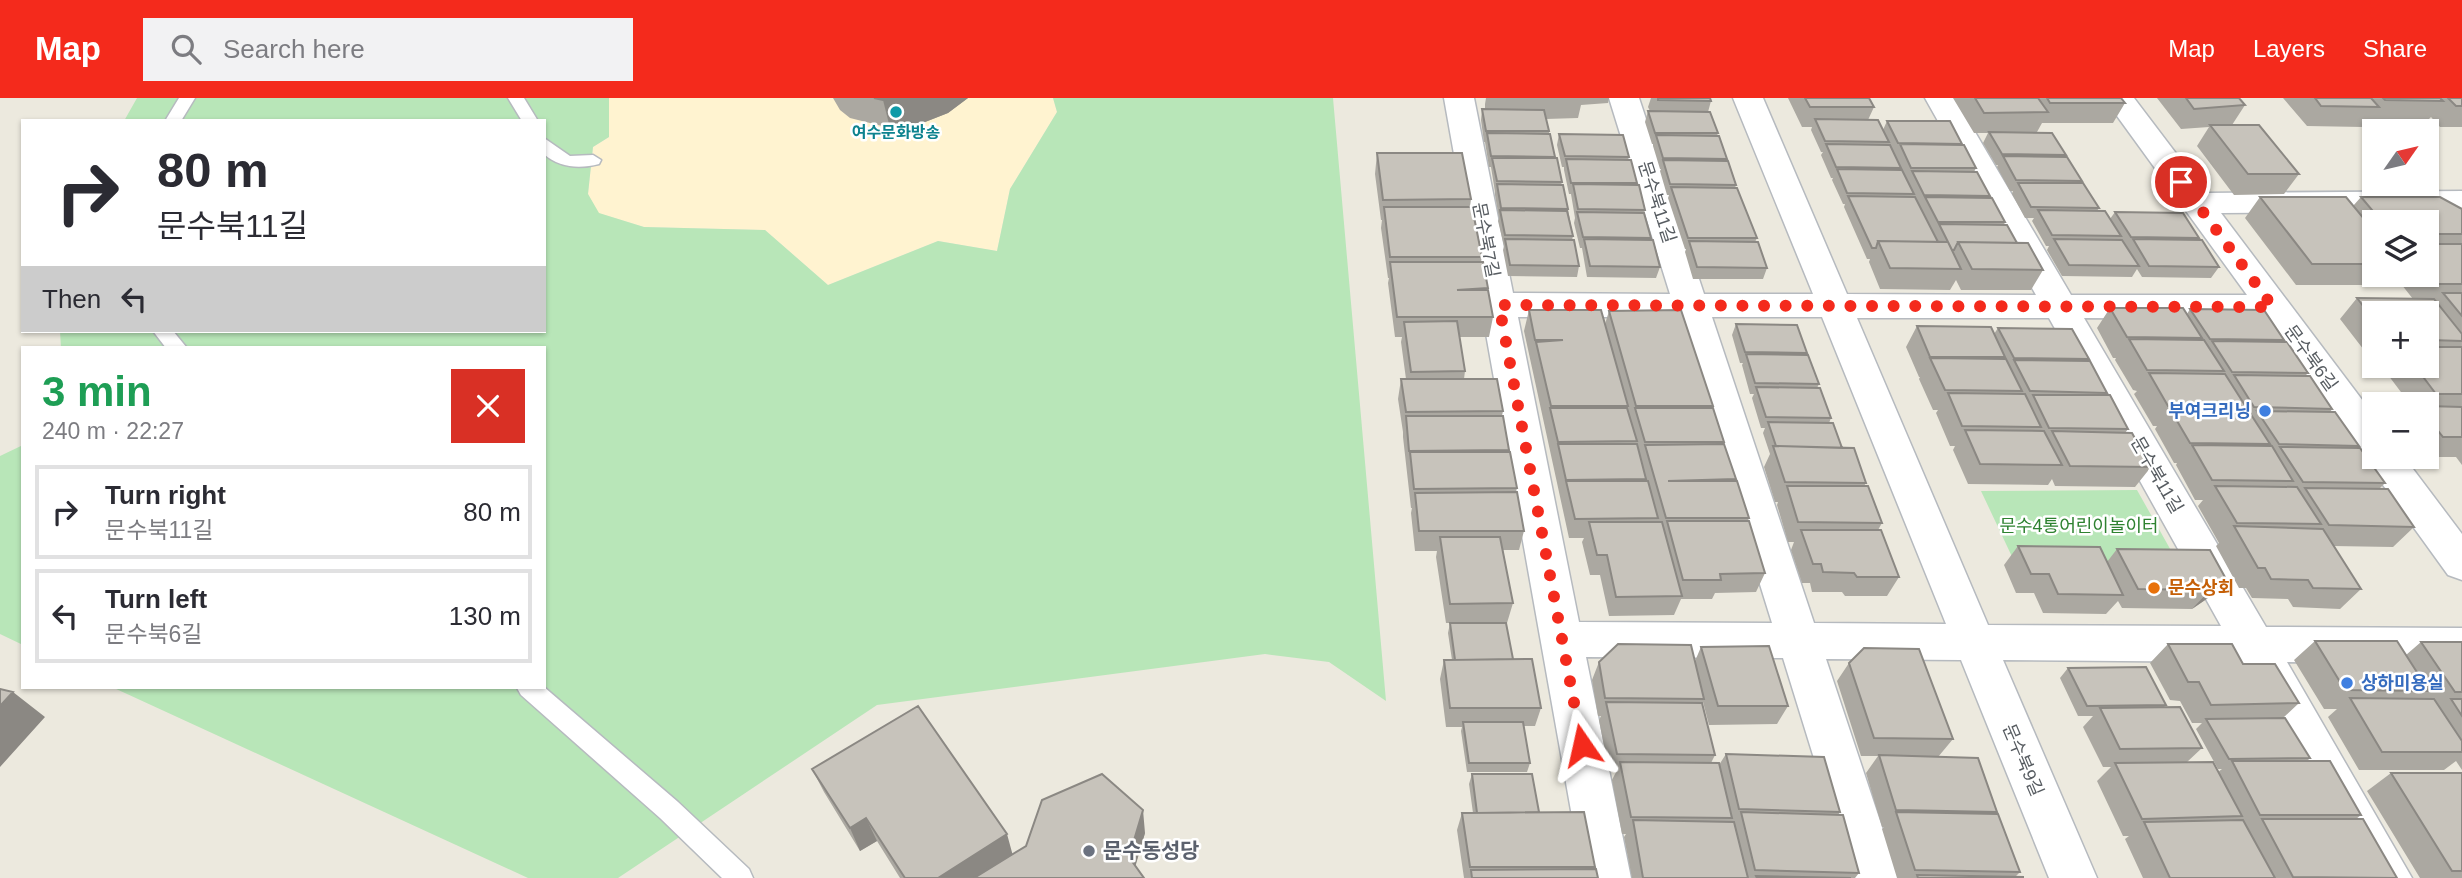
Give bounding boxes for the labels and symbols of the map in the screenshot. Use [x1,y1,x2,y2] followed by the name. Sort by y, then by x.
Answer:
[888,104,904,120] marker: 여수문화방송
[2362,119,2440,196] north arrow
[852,124,940,141] place label: 여수문화방송
[2151,152,2211,212] pin
[1634,159,1680,245] street label: 문수북11길
[1469,201,1503,279] street label: 문수북7길
[2280,321,2342,395] street label: 문수북6길
[2168,401,2251,421] place label: 부여크리닝
[2257,403,2273,419] marker: 부여크리닝
[2127,433,2187,517] street label: 문수북11길
[1999,516,2159,536] park label: 문수4통어린이놀이터
[2168,578,2234,598] place label: 문수상회
[2146,580,2162,596] marker: 문수상회
[2361,673,2444,693] place label: 상하미용실
[2339,675,2355,691] marker: 상하미용실
[1545,708,1619,782] position arrow
[1999,721,2047,799] street label: 문수북9길
[1103,839,1200,862] place label: 문수동성당
[1081,843,1097,859] marker: 문수동성당

